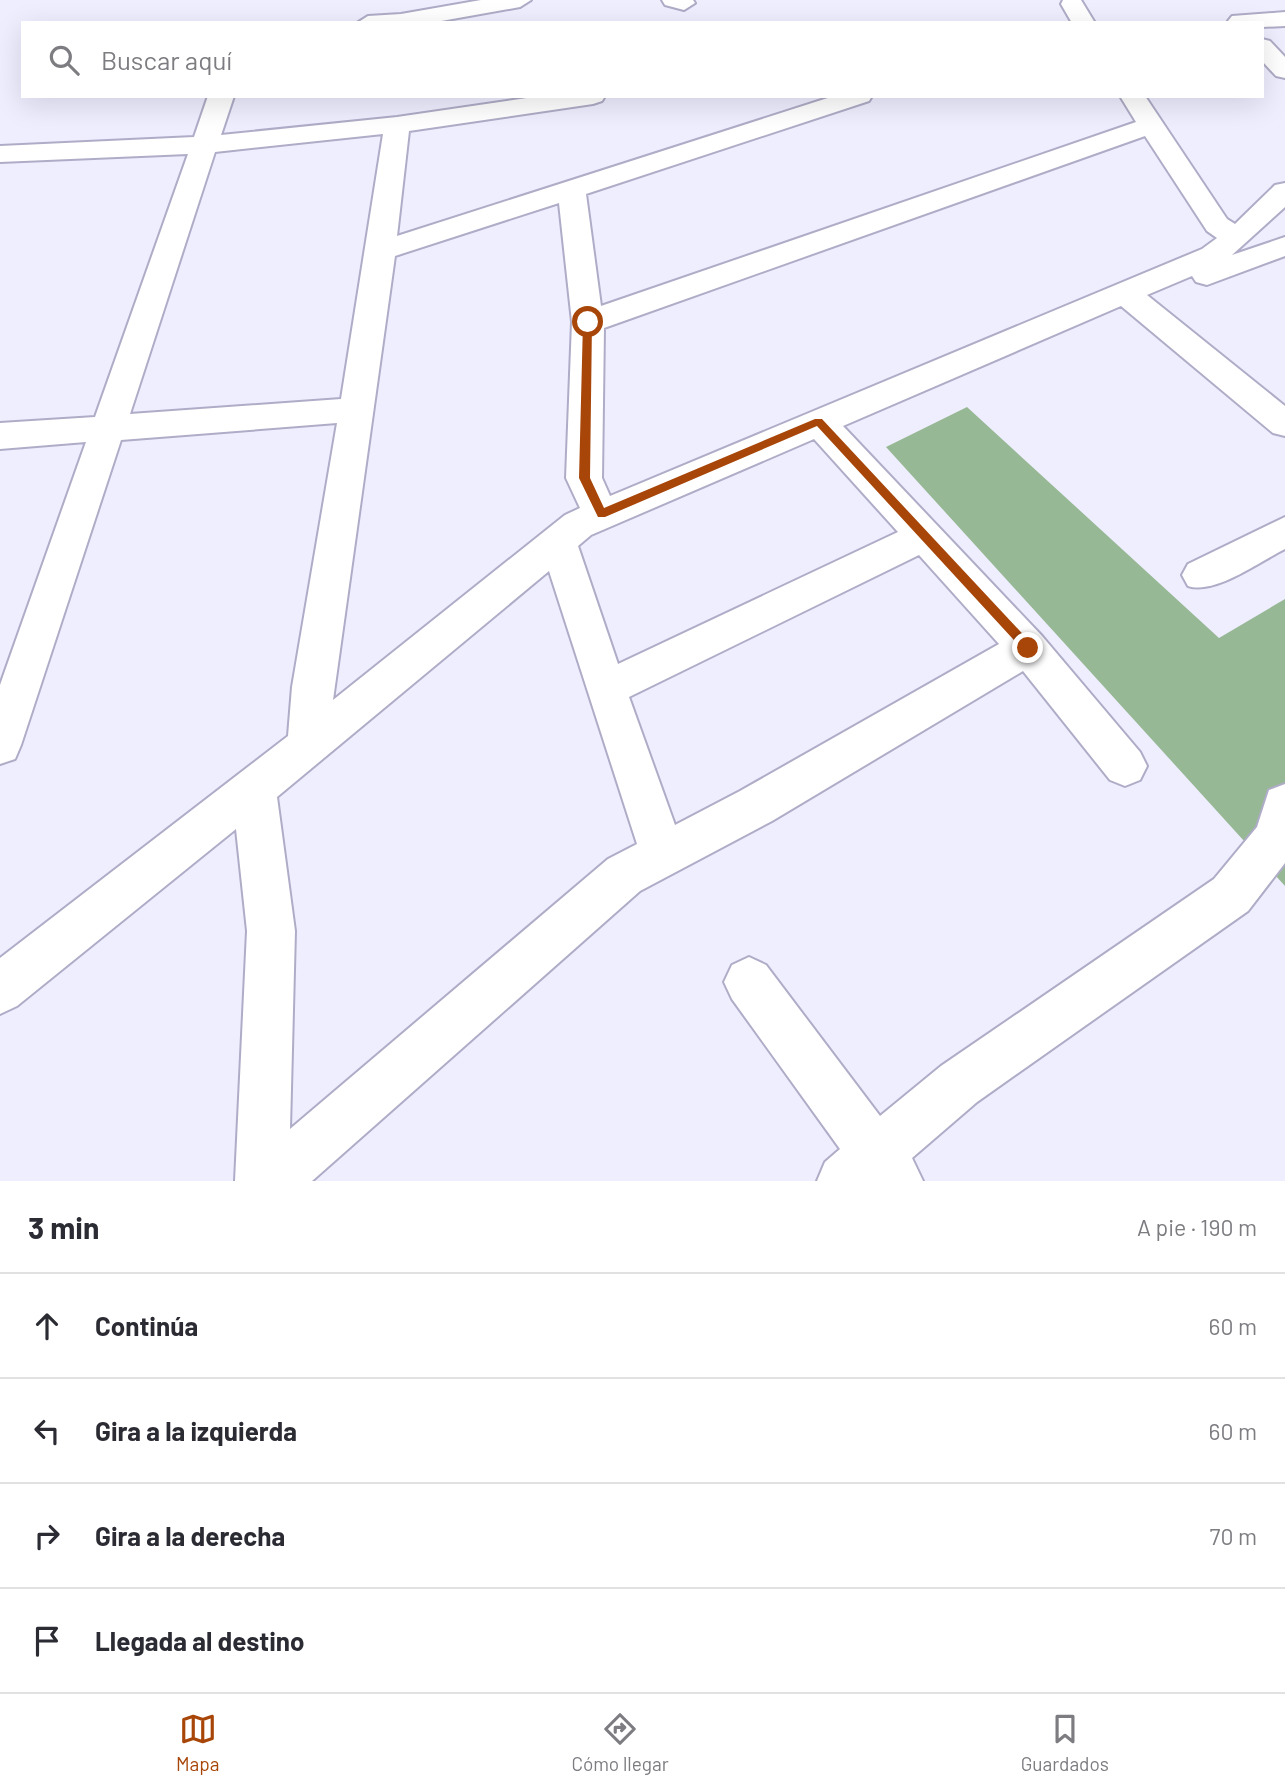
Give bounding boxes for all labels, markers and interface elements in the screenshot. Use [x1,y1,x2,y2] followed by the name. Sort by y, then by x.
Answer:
[21,21,1264,98] search box
[45,41,83,79] icon: search
[101,44,232,75] text: Buscar aquí
[572,306,603,337] route start
[1012,632,1043,663] route end
[28,1209,99,1245] text: 3 min
[1137,1213,1257,1241] text: A pie · 190 m
[28,1307,66,1345] icon: ahead
[95,1310,198,1341] text: Continúa
[1209,1312,1257,1340] text: 60 m
[28,1412,66,1450] icon: left
[95,1415,297,1446] text: Gira a la izquierda
[1209,1417,1257,1445] text: 60 m
[28,1517,66,1555] icon: right
[95,1520,285,1551] text: Gira a la derecha
[1210,1522,1257,1550] text: 70 m
[28,1622,66,1660] icon: arrive
[95,1625,304,1656] text: Llegada al destino
[176,1710,220,1775] tab: Mapa
[572,1710,669,1775] tab: Cómo llegar
[1021,1710,1109,1775] tab: Guardados

